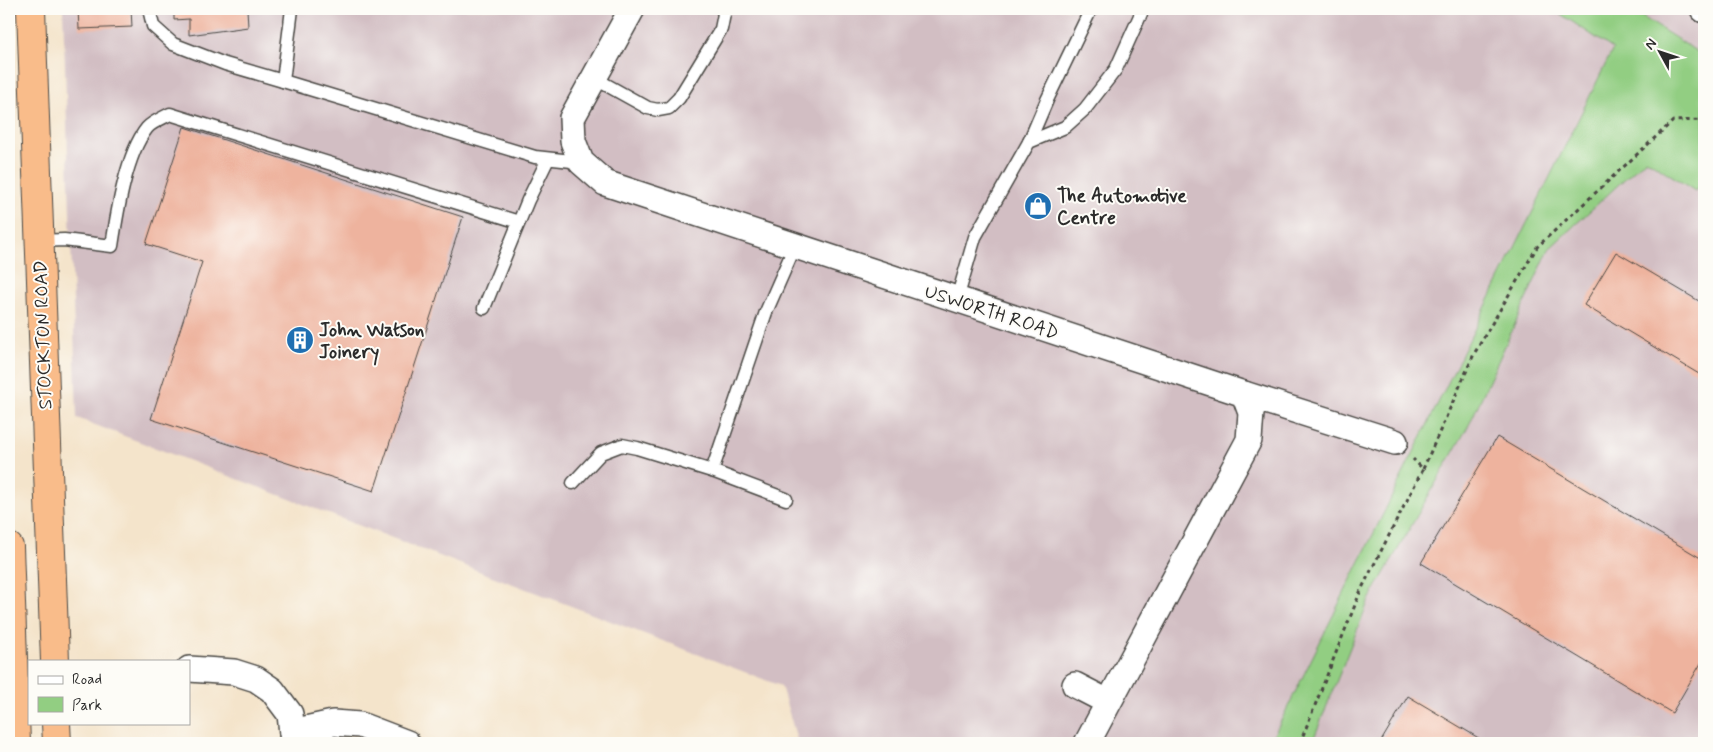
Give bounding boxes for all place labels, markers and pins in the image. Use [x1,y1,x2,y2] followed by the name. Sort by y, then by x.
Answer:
[1057,184,1187,231] place label: The Automotive Centre
[1023,191,1053,221] shop icon: The Automotive Centre
[319,318,425,366] place label: John Watson Joinery
[285,325,315,355] building icon: John Watson Joinery

